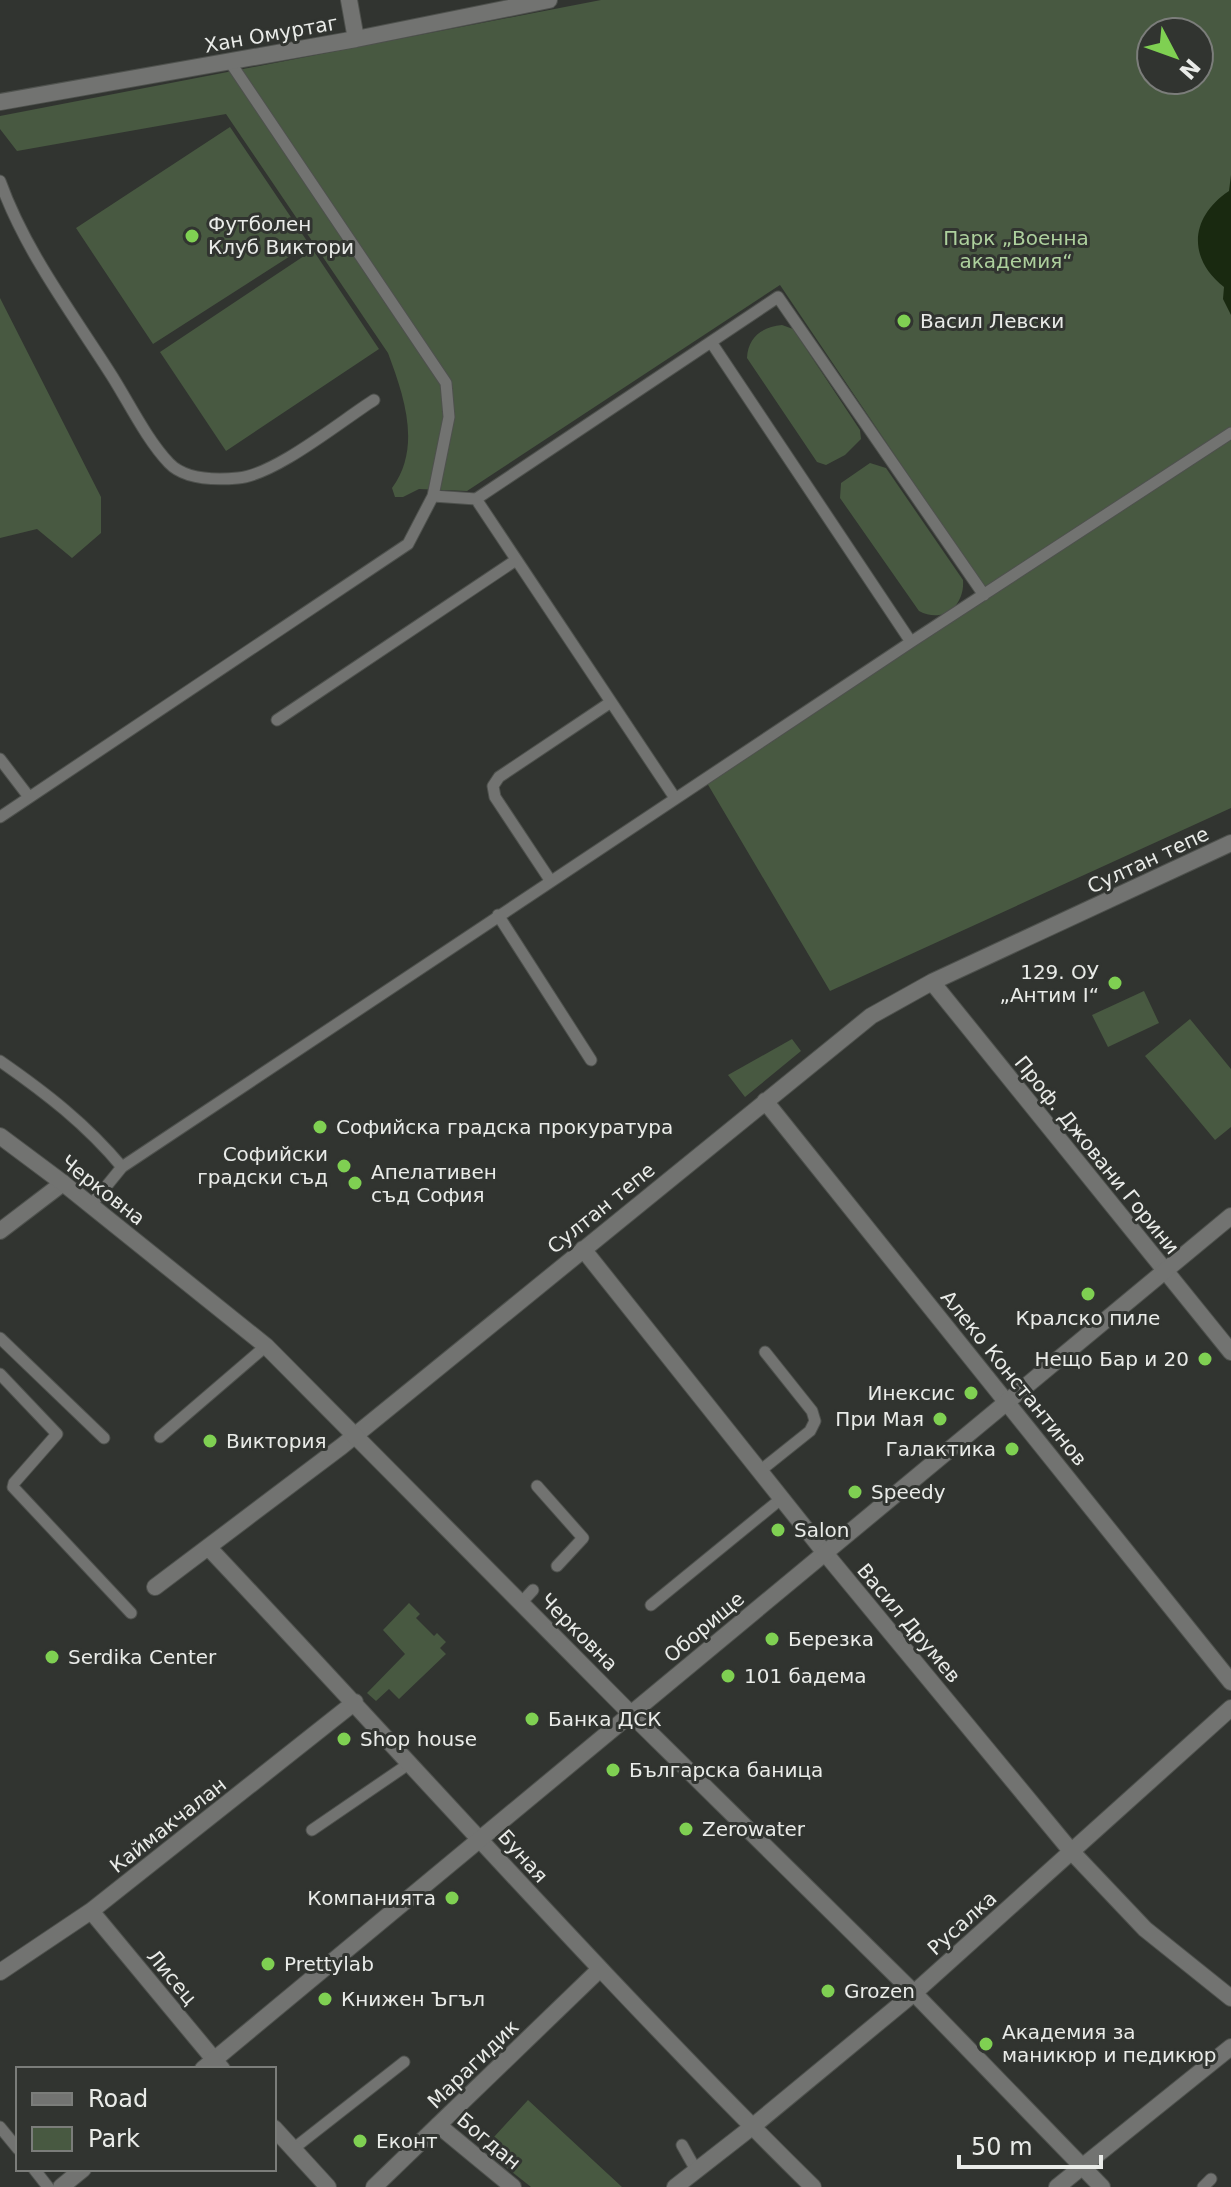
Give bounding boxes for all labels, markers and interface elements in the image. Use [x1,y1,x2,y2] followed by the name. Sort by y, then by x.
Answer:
[202,10,340,58] street label: Хан Омуртаг
[1135,16,1215,96] north arrow
[1174,54,1205,84] text: N
[208,212,354,259] place label: Футболен Клуб Виктори
[943,226,1089,273] park label: Парк „Военна академия“
[183,227,201,245] marker: Футболен Клуб Виктори
[920,309,1064,333] place label: Васил Левски
[895,312,913,330] marker: Васил Левски
[1083,821,1213,899] street label: Султан тепе
[1000,960,1099,1007] place label: 129. ОУ „Антим I“
[1106,974,1124,992] marker: 129. ОУ „Антим I“
[1010,1051,1184,1259] street label: Проф. Джовани Горини
[336,1115,673,1139] place label: Софийска градска прокуратура
[311,1118,329,1136] marker: Софийска градска прокуратура
[197,1142,328,1189] place label: Софийски градски съд
[56,1150,150,1230] street label: Черковна
[335,1157,353,1175] marker: Софийски градски съд
[542,1157,660,1259] street label: Султан тепе
[371,1160,497,1207] place label: Апелативен съд София
[346,1174,364,1192] marker: Апелативен съд София
[936,1285,1092,1471] street label: Алеко Константинов
[1079,1285,1097,1303] marker: Кралско пиле
[1016,1306,1160,1330] place label: Кралско пиле
[1034,1347,1189,1371] place label: Нещо Бар и 20
[1196,1350,1214,1368] marker: Нещо Бар и 20
[868,1381,955,1405] place label: Инексис
[962,1384,980,1402] marker: Инексис
[835,1407,924,1431] place label: При Мая
[931,1410,949,1428] marker: При Мая
[226,1429,326,1453] place label: Виктория
[201,1432,219,1450] marker: Виктория
[885,1437,996,1461] place label: Галактика
[1003,1440,1021,1458] marker: Галактика
[871,1480,946,1504] place label: Speedy
[846,1483,864,1501] marker: Speedy
[794,1518,849,1542] place label: Salon
[769,1521,787,1539] marker: Salon
[852,1558,966,1688] street label: Васил Друмев
[659,1587,749,1667] street label: Оборище
[535,1588,623,1676] street label: Черковна
[788,1627,874,1651] place label: Березка
[763,1630,781,1648] marker: Березка
[68,1645,217,1669] place label: Serdika Center
[43,1648,61,1666] marker: Serdika Center
[744,1664,867,1688] place label: 101 бадема
[719,1667,737,1685] marker: 101 бадема
[548,1707,662,1731] place label: Банка ДСК
[523,1710,541,1728] marker: Банка ДСК
[360,1727,477,1751] place label: Shop house
[335,1730,353,1748] marker: Shop house
[629,1758,823,1782] place label: Българска баница
[604,1761,622,1779] marker: Българска баница
[105,1772,231,1878] street label: Каймакчалан
[702,1817,806,1841] place label: Zerowater
[677,1820,695,1838] marker: Zerowater
[493,1825,553,1887] street label: Буная
[307,1886,436,1910] place label: Компанията
[923,1886,1001,1960] street label: Русалка
[443,1889,461,1907] marker: Компанията
[142,1944,202,2010] street label: Лисец
[284,1952,374,1976] place label: Prettylab
[259,1955,277,1973] marker: Prettylab
[844,1979,915,2003] place label: Grozen
[819,1982,837,2000] marker: Grozen
[341,1987,485,2011] place label: Книжен Ъгъл
[316,1990,334,2008] marker: Книжен Ъгъл
[423,2015,523,2113] street label: Марагидик
[1002,2020,1217,2067] place label: Академия за маникюр и педикюр
[977,2035,995,2053] marker: Академия за маникюр и педикюр
[16,2067,276,2171] legend
[88,2085,148,2113] text: Road
[452,2108,526,2174] street label: Богдан
[959,2119,1101,2169] scale bar
[88,2125,140,2153] text: Park
[376,2129,438,2153] place label: Еконт
[351,2132,369,2150] marker: Еконт
[971,2133,1033,2161] text: 50 m

